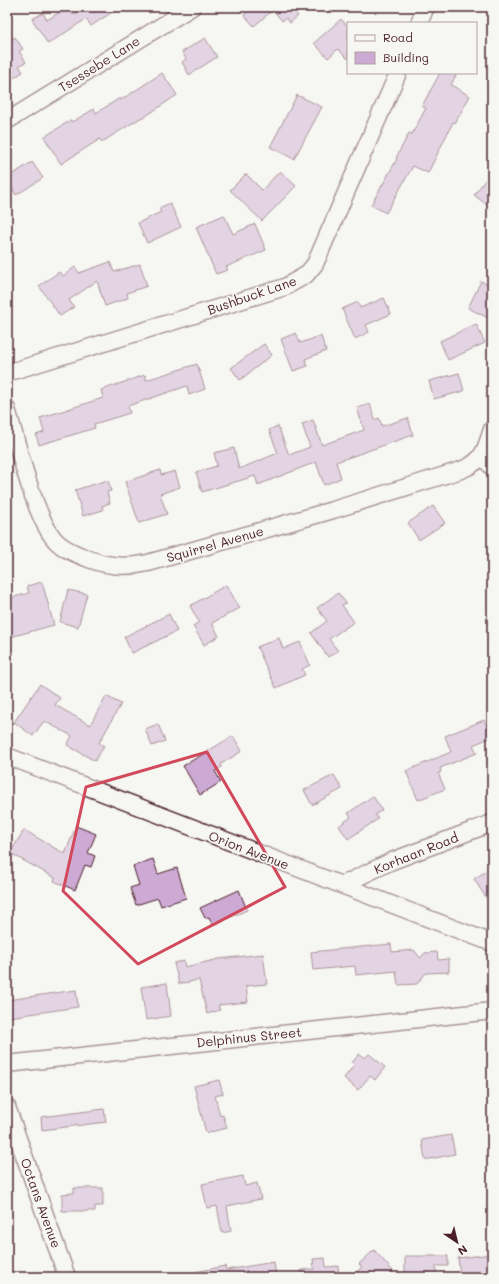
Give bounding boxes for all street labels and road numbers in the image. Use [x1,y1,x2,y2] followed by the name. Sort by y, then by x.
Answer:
[55,32,143,95] street label: Tsessebe Lane
[205,271,299,318] street label: Bushbuck Lane
[164,522,265,566] street label: Squirrel Avenue
[207,826,292,873] street label: Orion Avenue
[371,828,460,877] street label: Korhaan Road
[195,1022,303,1050] street label: Delphinus Street
[17,1156,66,1250] street label: Octans Avenue

